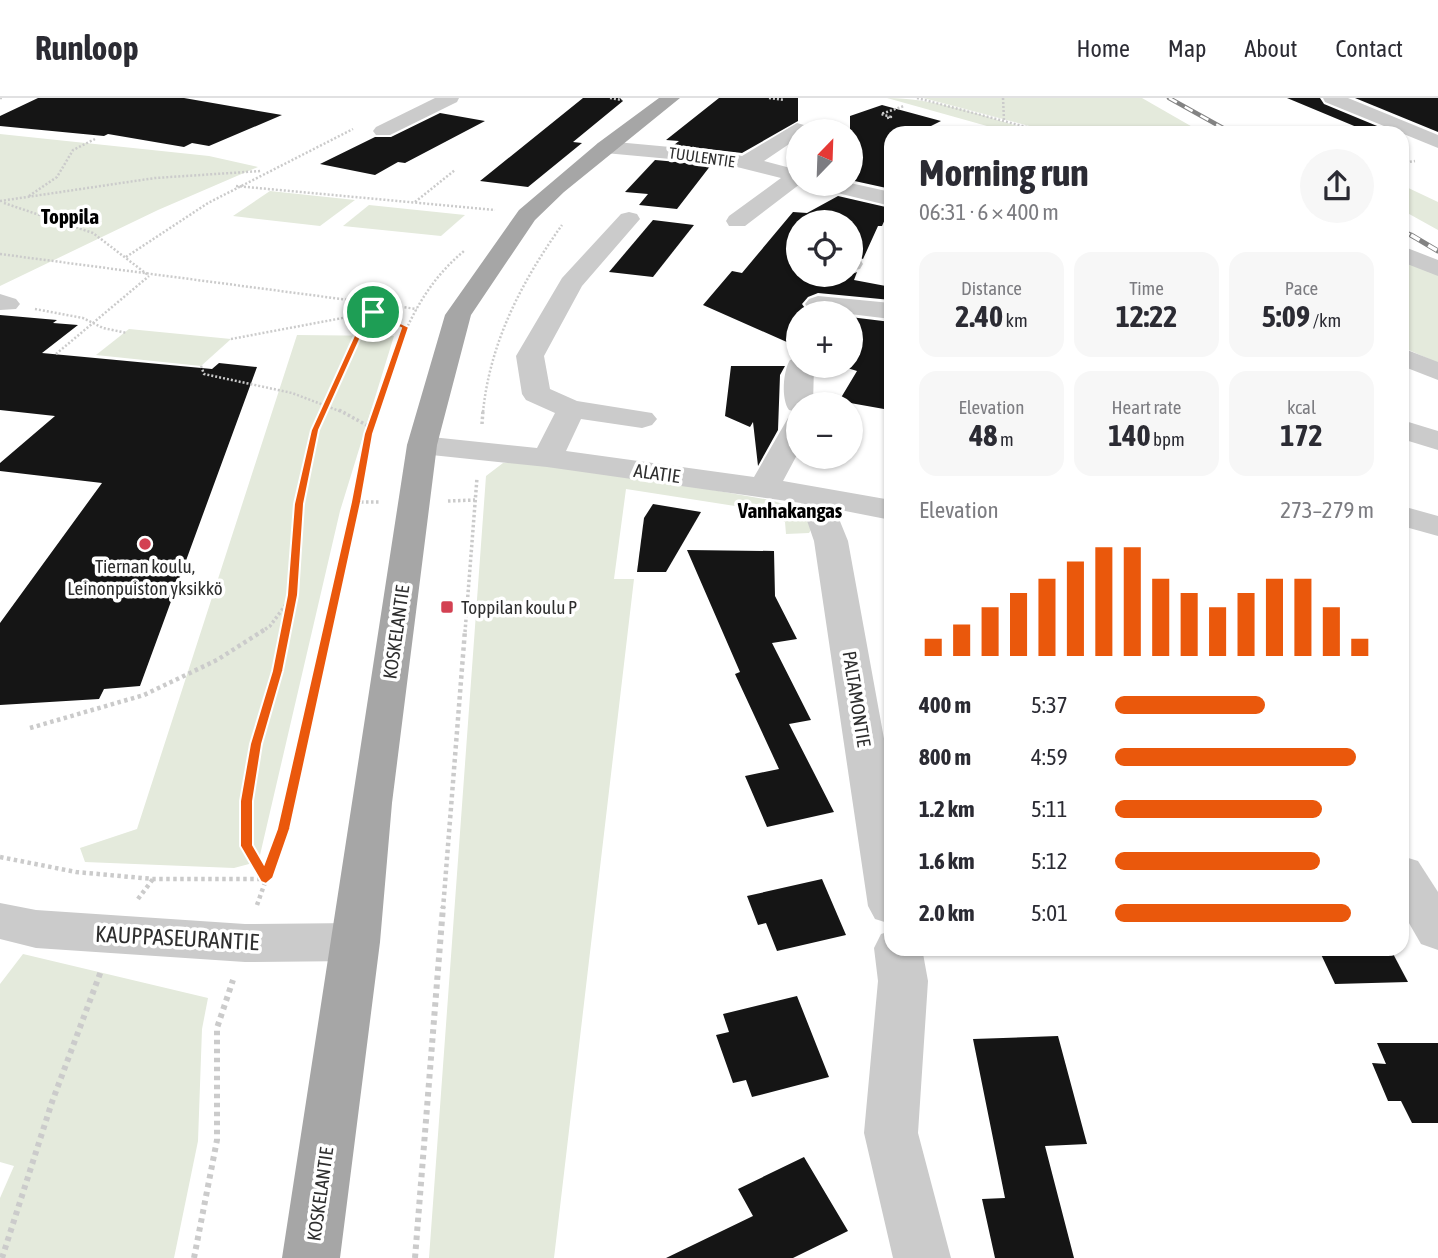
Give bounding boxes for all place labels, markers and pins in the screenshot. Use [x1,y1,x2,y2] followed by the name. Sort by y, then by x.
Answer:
[343,282,403,342] pin
[137,536,153,552] marker: Tiernan koulu, Leinonpuiston yksikkö
[67,555,223,599] place label: Tiernan koulu, Leinonpuiston yksikkö
[461,596,577,618] place label: Toppilan koulu P
[439,599,455,615] marker: Toppilan koulu P

